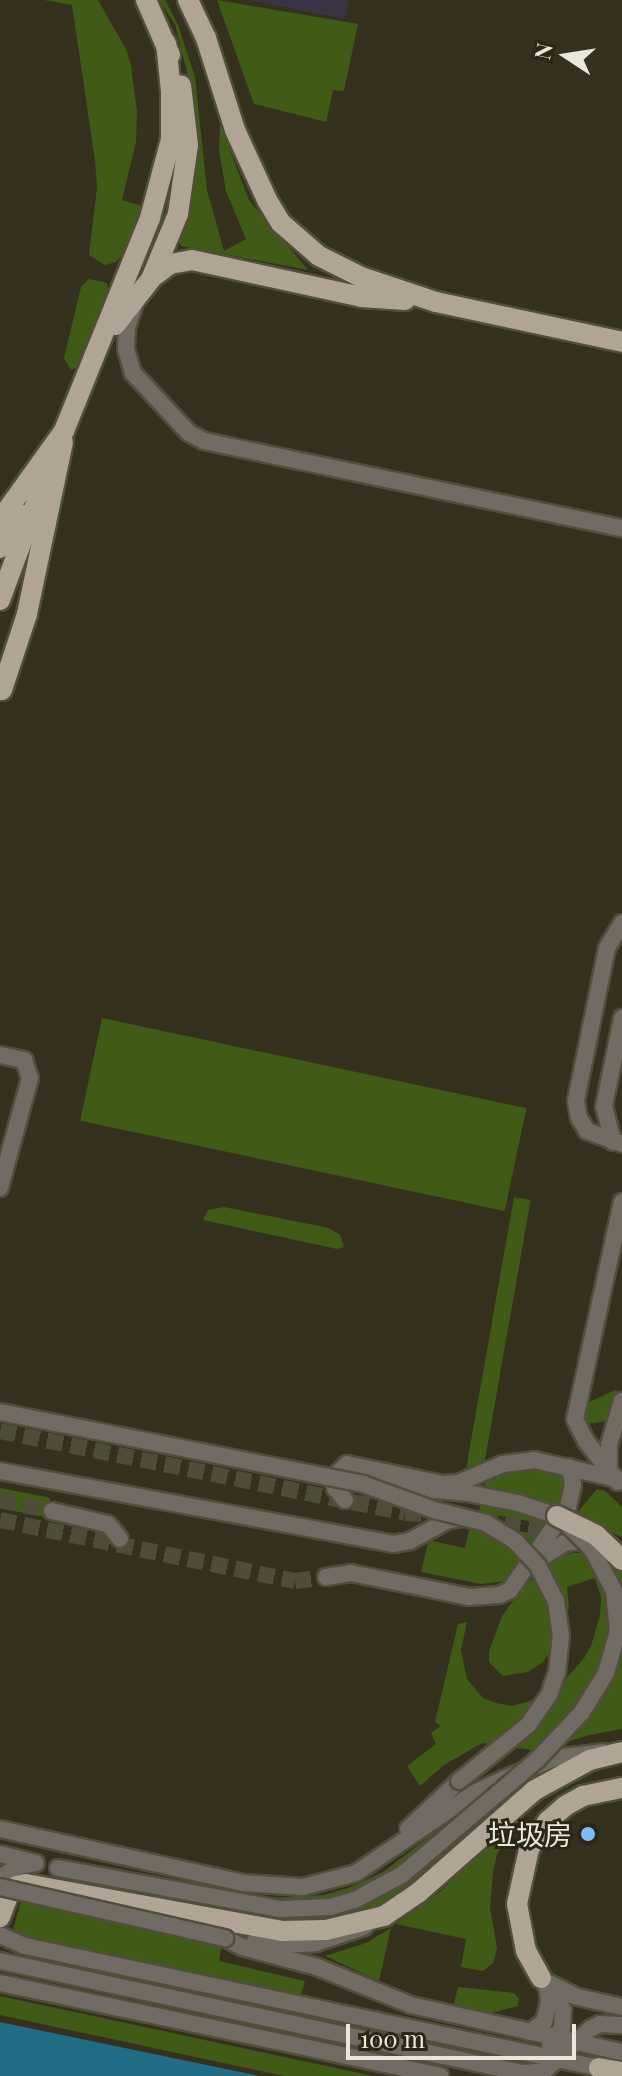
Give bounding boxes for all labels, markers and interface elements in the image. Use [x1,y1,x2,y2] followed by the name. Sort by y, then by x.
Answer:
[526,16,606,96] north arrow
[526,40,559,62] text: N
[488,1817,572,1851] place label: 垃圾房
[579,1825,597,1843] marker: 垃圾房
[350,2008,580,2058] scale bar
[360,2022,425,2054] text: 100 m

